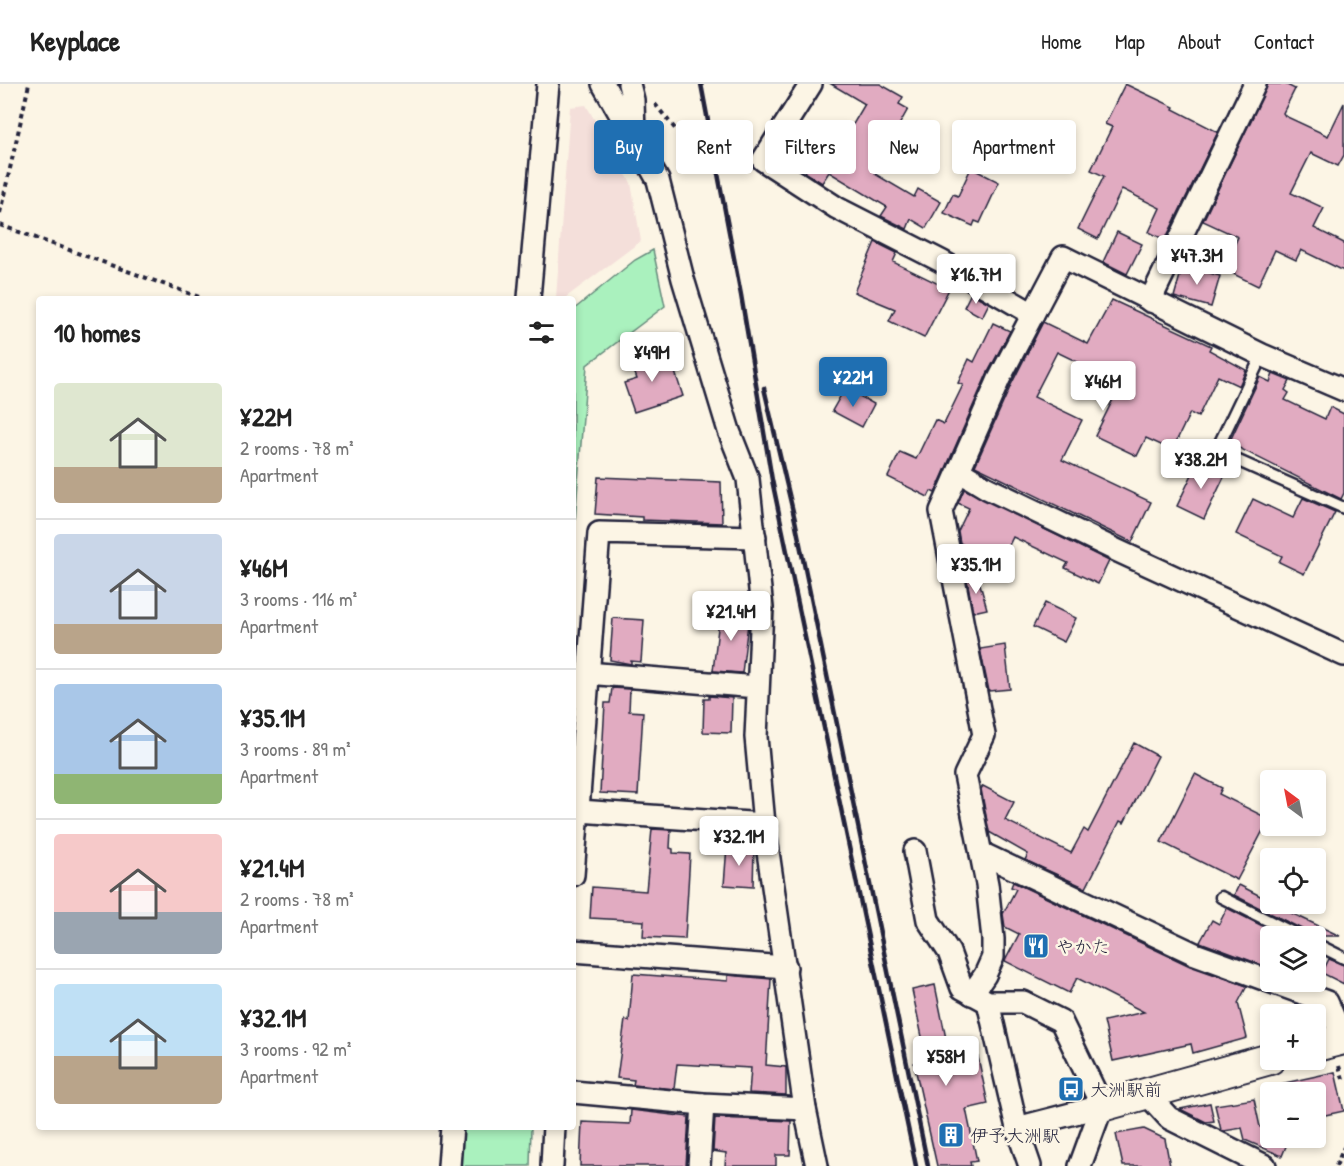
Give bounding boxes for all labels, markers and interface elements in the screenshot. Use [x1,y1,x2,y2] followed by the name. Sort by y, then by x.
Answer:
[30,22,120,60] text: Keyplace
[1041,27,1082,56] text: Home
[1115,27,1145,56] text: Map
[1178,27,1221,56] text: About
[1254,27,1314,56] text: Contact
[594,120,664,174] chip: Buy
[676,120,753,174] chip: Rent
[765,120,856,174] chip: Filters
[868,120,940,174] chip: New
[952,120,1076,174] chip: Apartment
[1148,235,1246,286] pin: ¥47.3M
[1171,241,1223,268] text: ¥47.3M
[927,254,1025,305] pin: ¥16.7M
[951,260,1001,287] text: ¥16.7M
[54,315,141,350] text: 10 homes
[525,316,558,349] icon: filters
[616,332,688,383] pin: ¥49M
[634,338,670,365] text: ¥49M
[817,357,889,408] pin: ¥22M
[1067,361,1139,412] pin: ¥46M
[833,363,873,390] text: ¥22M
[1085,367,1121,394] text: ¥46M
[240,399,292,434] text: ¥22M
[102,407,174,479] icon: home
[240,434,354,461] text: 2 rooms · 78 m²
[1152,439,1250,490] pin: ¥38.2M
[1175,445,1227,472] text: ¥38.2M
[240,461,318,488] text: Apartment
[927,544,1025,595] pin: ¥35.1M
[240,550,288,585] text: ¥46M
[951,550,1001,577] text: ¥35.1M
[102,558,174,630] icon: home
[240,585,357,612] text: 3 rooms · 116 m²
[682,591,780,642] pin: ¥21.4M
[706,597,756,624] text: ¥21.4M
[240,612,318,639] text: Apartment
[240,700,305,735] text: ¥35.1M
[102,708,174,780] icon: home
[240,735,351,762] text: 3 rooms · 89 m²
[240,762,318,789] text: Apartment
[1260,770,1326,836] north arrow
[1260,770,1326,1148] map controls
[690,816,788,867] pin: ¥32.1M
[713,822,765,849] text: ¥32.1M
[1260,848,1326,914] button: locate
[240,850,304,885] text: ¥21.4M
[102,858,174,930] icon: home
[240,885,354,912] text: 2 rooms · 78 m²
[240,912,318,939] text: Apartment
[1260,926,1326,992] button: layers
[1021,931,1051,961] restaurant icon: やかた
[1056,934,1110,959] place label: やかた
[240,1000,306,1035] text: ¥32.1M
[1260,1004,1326,1070] button: +
[102,1008,174,1080] icon: home
[240,1035,351,1062] text: 3 rooms · 92 m²
[910,1036,982,1087] pin: ¥58M
[927,1042,965,1069] text: ¥58M
[240,1062,318,1089] text: Apartment
[1056,1074,1086,1104] bus stop icon: 大洲駅前
[1090,1077,1162,1102] place label: 大洲駅前
[1260,1082,1326,1148] button: −
[936,1120,966,1150] building icon: 伊予大洲駅
[970,1123,1060,1148] place label: 伊予大洲駅

